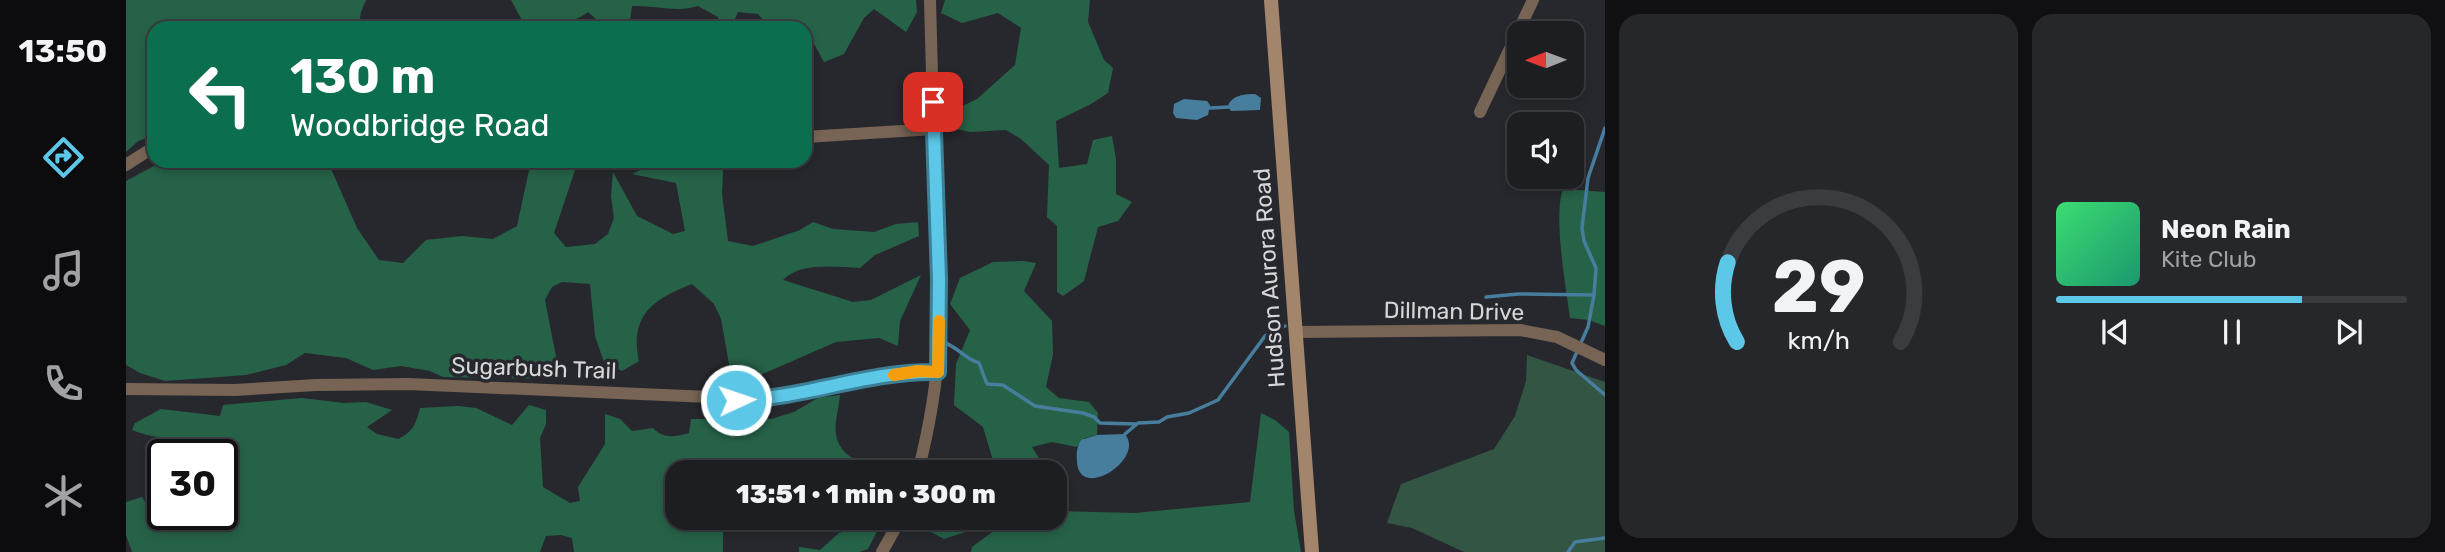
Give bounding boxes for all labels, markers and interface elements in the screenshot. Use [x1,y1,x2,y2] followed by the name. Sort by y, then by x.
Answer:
[1507,21,1584,98] north arrow
[1507,21,1584,189] map controls
[19,32,107,70] text: 13:50
[290,47,435,105] text: 130 m
[175,49,266,140] icon: left
[903,72,963,132] pin
[914,83,952,121] icon: arrive
[290,106,549,144] text: Woodbridge Road
[1507,112,1584,189] button: sound
[39,133,88,182] icon: directions
[1247,167,1291,389] street label: Hudson Aurora Road
[2161,214,2291,245] text: Neon Rain
[1772,244,1865,330] text: 29
[2161,245,2256,273] text: Kite Club
[39,246,88,295] icon: music
[1383,296,1525,326] street label: Dillman Drive
[2096,313,2134,351] icon: previous
[2213,313,2251,351] icon: pause
[2330,313,2368,351] icon: next
[1787,326,1850,355] text: km/h
[451,351,617,385] street label: Sugarbush Trail
[39,359,88,408] icon: phone
[699,363,773,437] position arrow
[147,439,238,530] speed limit sign: 30
[39,471,88,520] icon: climate
[736,479,996,510] text: 13:51 · 1 min · 300 m

